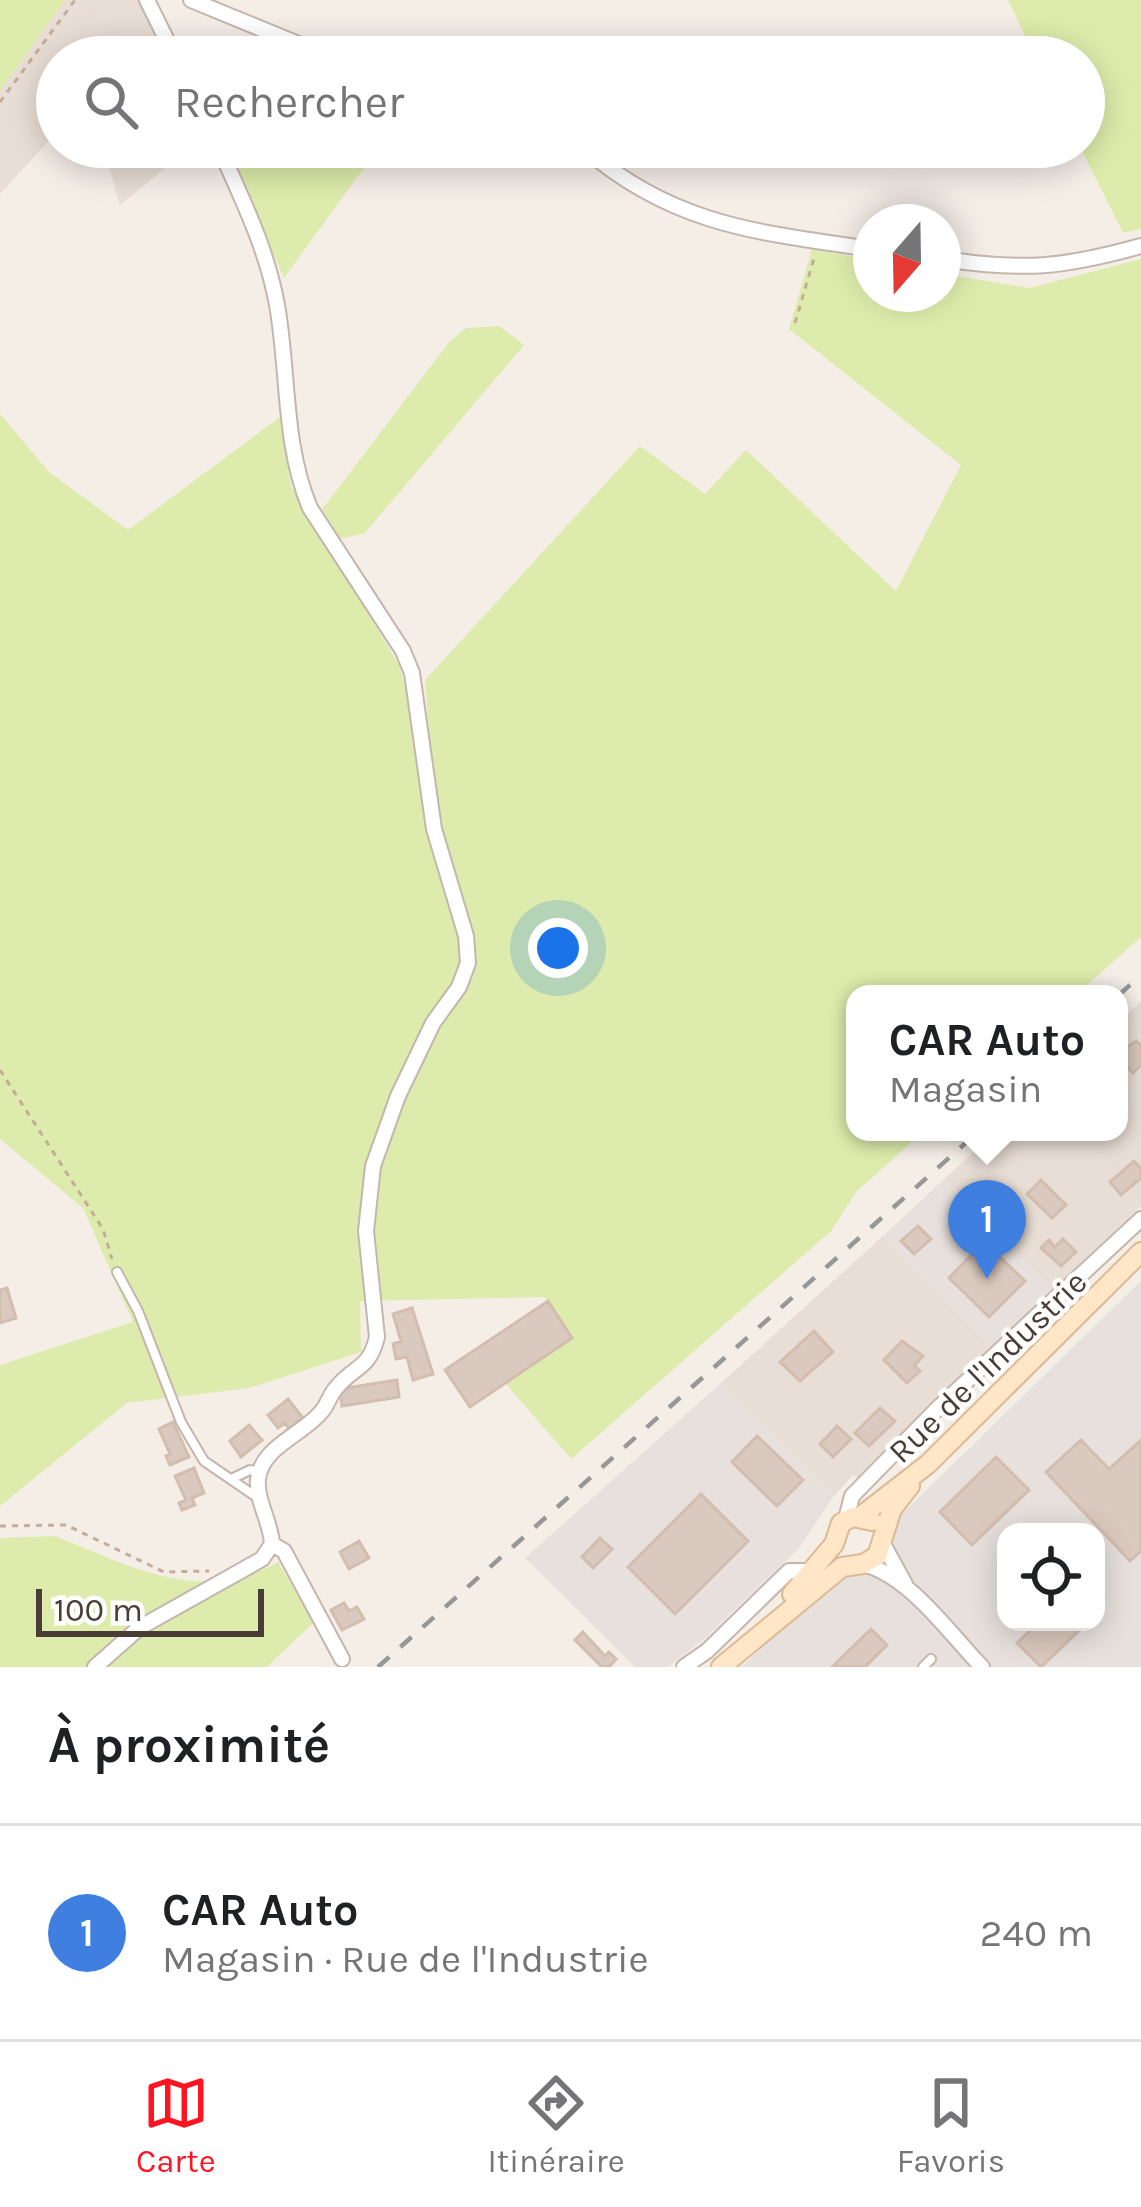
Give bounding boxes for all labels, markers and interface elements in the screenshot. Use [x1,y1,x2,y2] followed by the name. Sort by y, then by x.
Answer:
[36,36,1105,168] search box
[78,69,144,135] icon: search
[174,76,404,128] text: Rechercher
[853,204,961,312] north arrow
[528,918,588,978] your location
[846,985,1128,1141] popup
[889,1014,1085,1066] text: CAR Auto
[889,1066,1042,1112] text: Magasin
[948,1180,1026,1279] pin: 1
[881,1263,1094,1471] street label: Rue de l'Industrie
[997,1523,1105,1631] map controls
[997,1523,1105,1631] button: locate
[36,1583,264,1636] scale bar
[54,1591,143,1629] text: 100 m
[48,1715,330,1775] text: À proximité
[162,1884,359,1936] text: CAR Auto
[80,1910,94,1956] text: 1
[980,1910,1093,1956] text: 240 m
[162,1936,649,1982] text: Magasin · Rue de l'Industrie
[136,2070,216,2180] tab: Carte
[488,2070,625,2180] tab: Itinéraire
[897,2070,1005,2180] tab: Favoris

